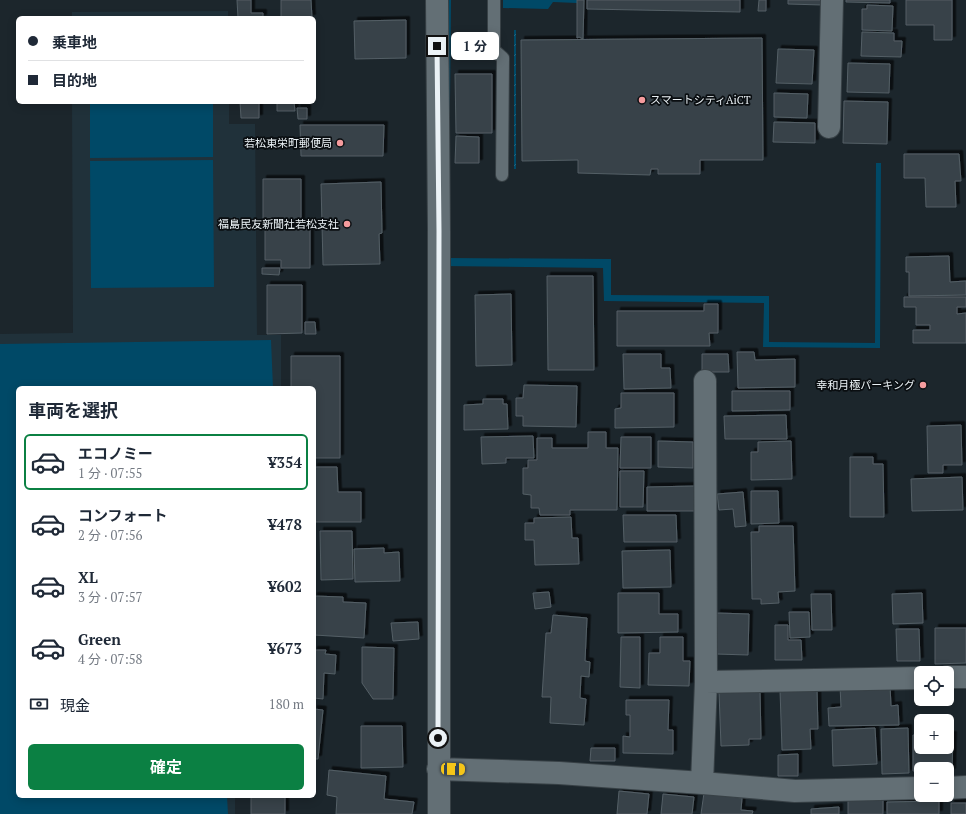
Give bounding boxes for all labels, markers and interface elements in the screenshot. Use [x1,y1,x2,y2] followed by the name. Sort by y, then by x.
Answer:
[52,32,97,52] text: 乗車地
[451,32,499,60] callout: 1 分
[428,37,446,55] route end
[463,37,487,55] text: 1 分
[52,70,97,90] text: 目的地
[650,93,751,107] place label: スマートシティAiCT
[637,95,647,105] marker: スマートシティAiCT
[244,136,332,150] place label: 若松東栄町郵便局
[335,138,345,148] marker: 若松東栄町郵便局
[218,217,339,231] place label: 福島民友新聞社若松支社
[342,219,352,229] marker: 福島民友新聞社若松支社
[816,378,915,392] place label: 幸和月極パーキング
[918,380,928,390] marker: 幸和月極パーキング
[28,398,118,422] text: 車両を選択
[78,443,153,463] text: エコノミー
[30,444,66,480] icon: car
[268,452,302,472] text: ¥354
[78,464,143,482] text: 1 分 · 07:55
[78,505,168,525] text: コンフォート
[30,506,66,542] icon: car
[268,514,302,534] text: ¥478
[78,526,143,544] text: 2 分 · 07:56
[78,567,98,587] text: XL
[30,568,66,604] icon: car
[268,576,302,596] text: ¥602
[78,588,143,606] text: 3 分 · 07:57
[78,629,121,649] text: Green
[30,630,66,666] icon: car
[268,638,302,658] text: ¥673
[78,650,143,668] text: 4 分 · 07:58
[914,666,954,802] map controls
[914,666,954,706] button: locate
[28,693,50,715] icon: cash
[60,695,90,715] text: 現金
[269,695,304,713] text: 180 m
[914,714,954,754] button: +
[429,729,447,747] route start
[28,744,304,790] button: 確定
[914,762,954,802] button: −
[441,763,465,775] car

